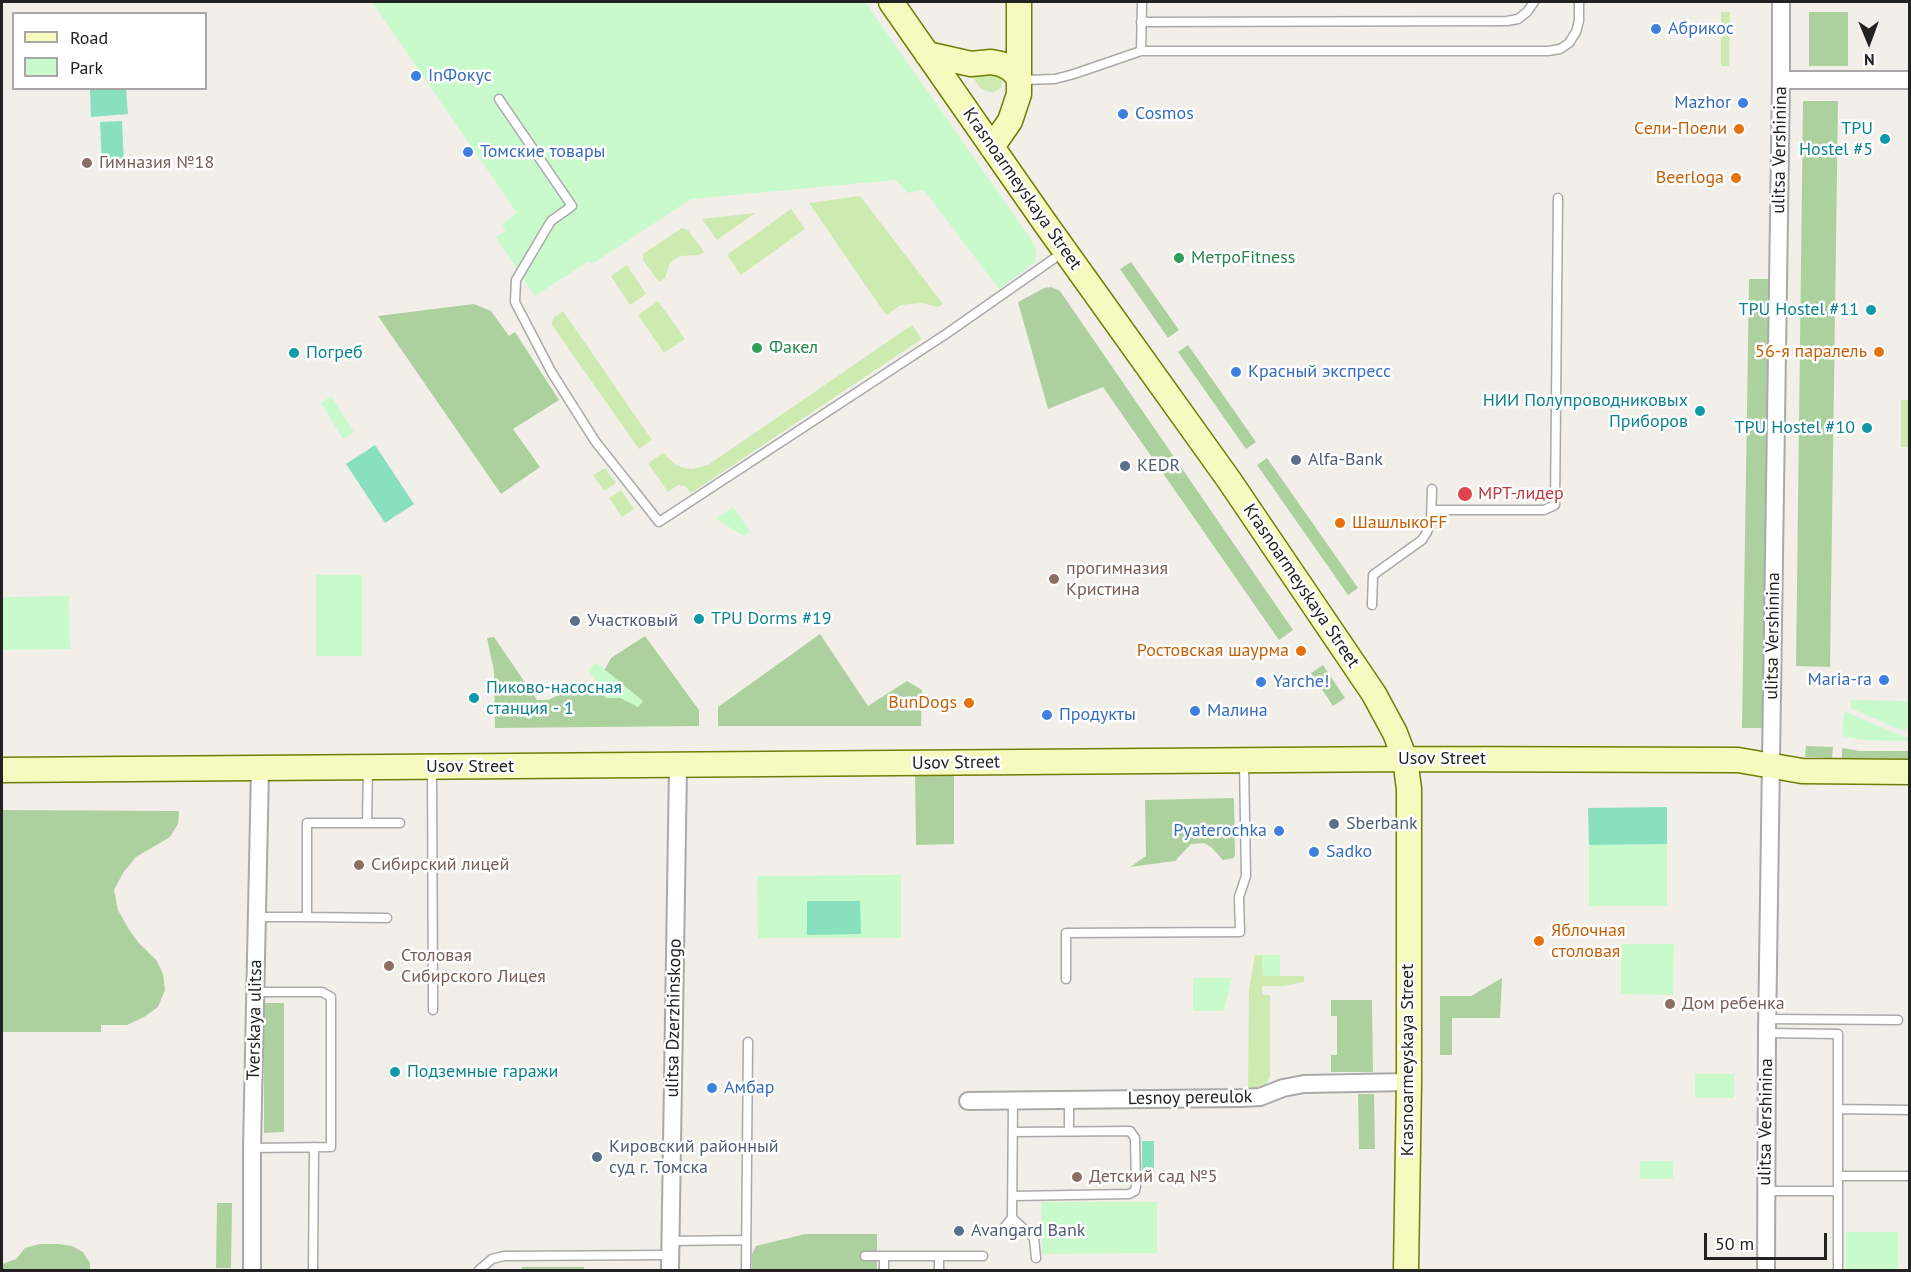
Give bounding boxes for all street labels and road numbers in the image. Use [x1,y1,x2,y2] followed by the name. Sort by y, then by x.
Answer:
[1768,86,1792,214] street label: ulitsa Vershinina
[958,104,1086,274] street label: Krasnoarmeyskaya Street
[1238,500,1364,672] street label: Krasnoarmeyskaya Street
[1761,572,1785,700] street label: ulitsa Vershinina
[1398,748,1486,770] street label: Usov Street
[912,751,1000,775] street label: Usov Street
[426,756,514,778] street label: Usov Street
[662,938,686,1098] street label: ulitsa Dzerzhinskogo
[243,959,267,1081] street label: Tverskaya ulitsa
[1397,964,1419,1156] street label: Krasnoarmeyskaya Street
[1754,1058,1778,1186] street label: ulitsa Vershinina
[1127,1086,1253,1110] street label: Lesnoy pereulok

